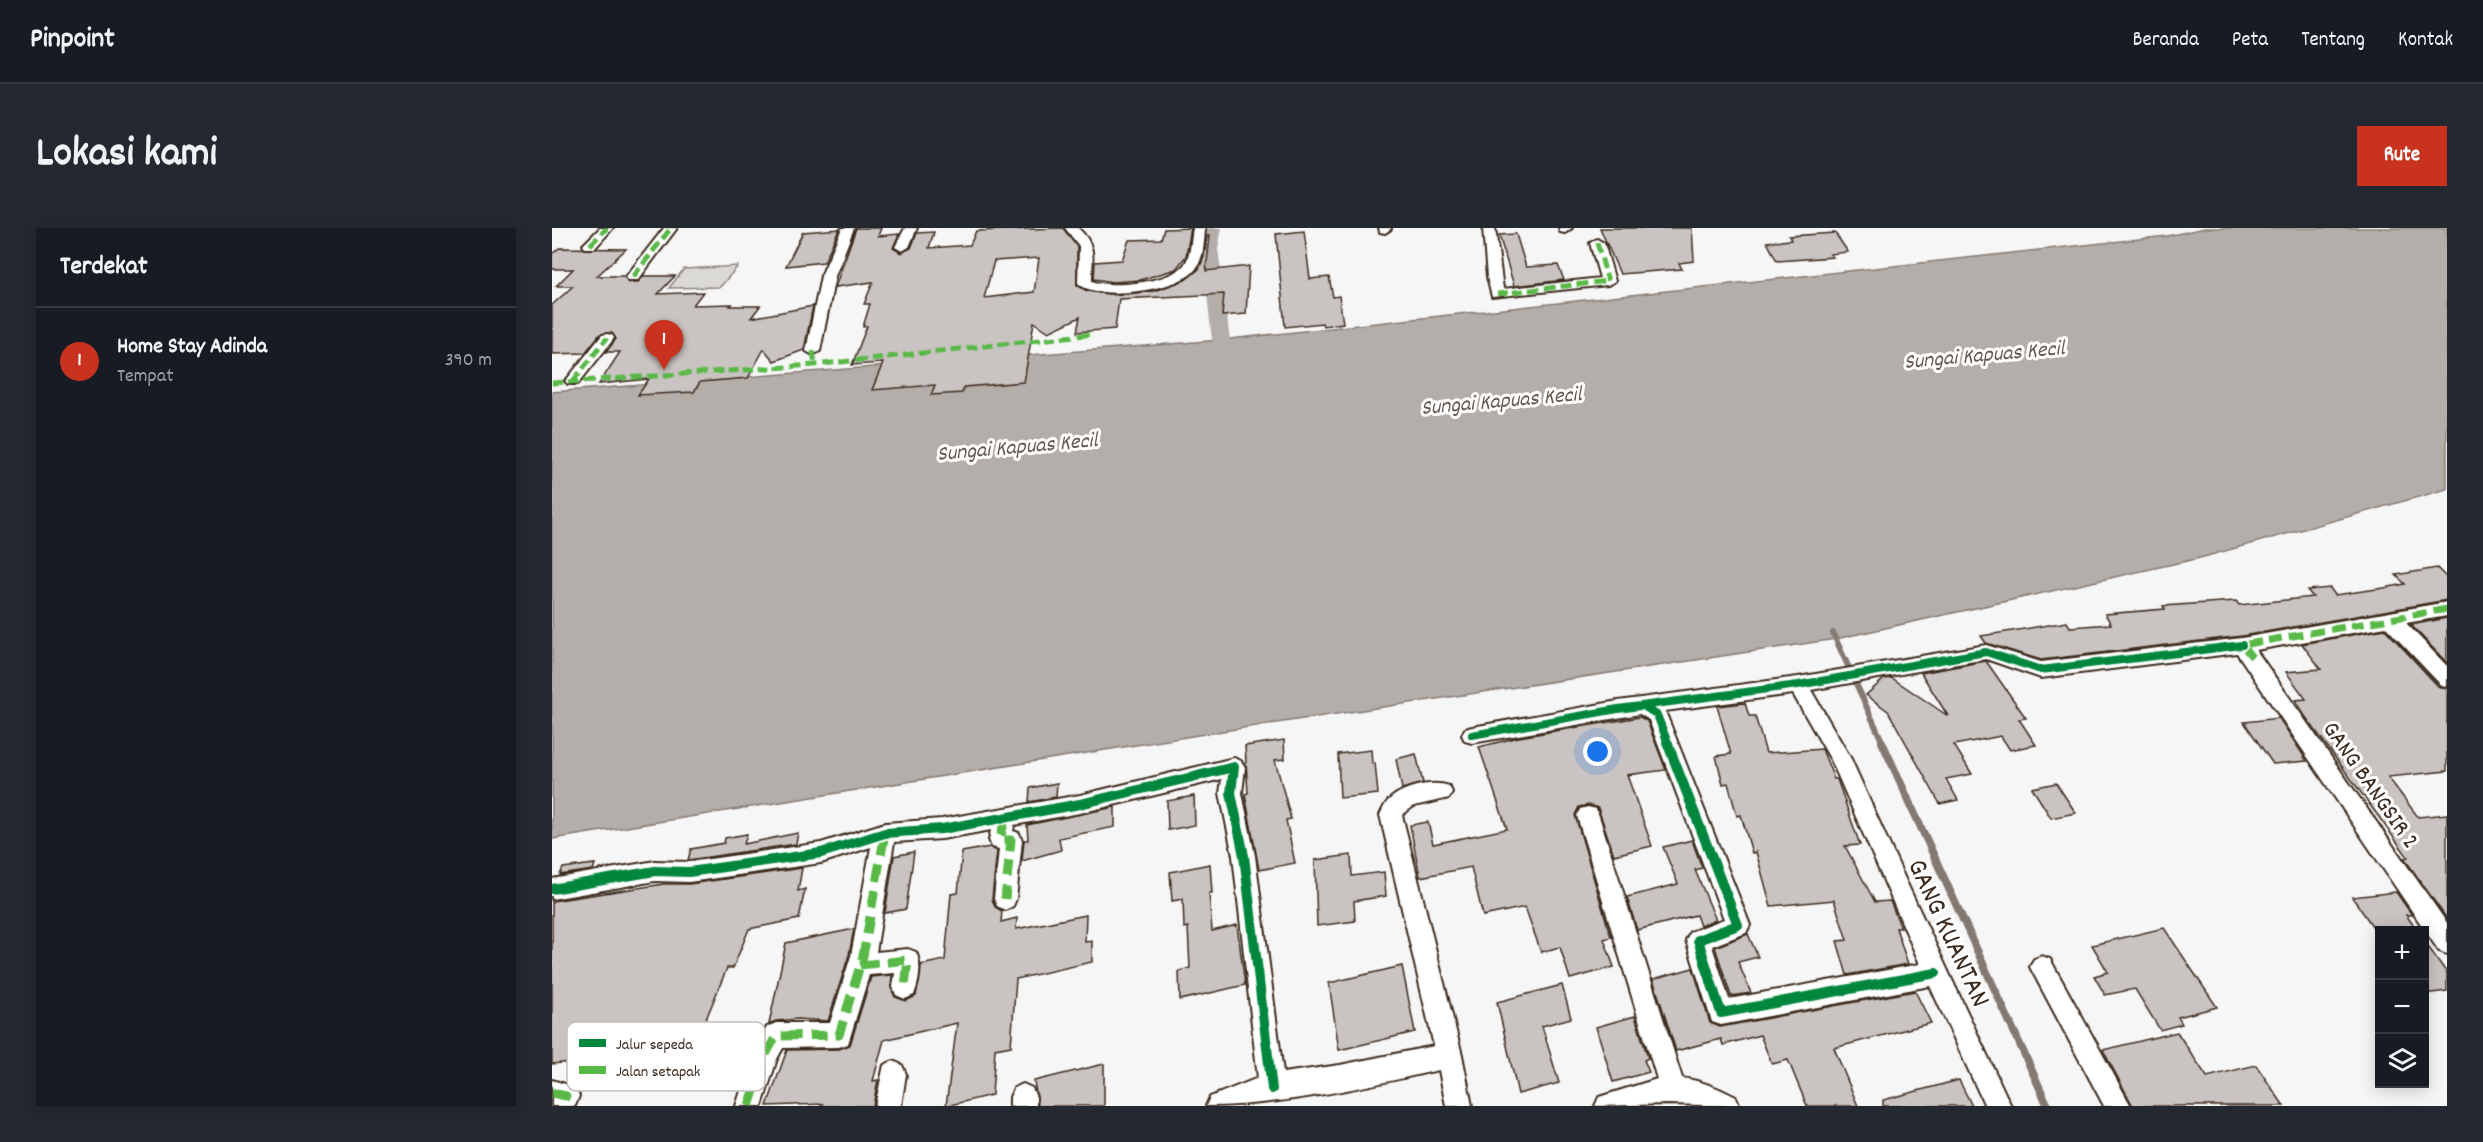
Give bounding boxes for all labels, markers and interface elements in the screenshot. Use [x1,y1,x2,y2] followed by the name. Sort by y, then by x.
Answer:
[30,21,115,61] text: Pinpoint
[2133,26,2199,56] text: Beranda
[2232,26,2268,56] text: Peta
[2301,26,2365,56] text: Tentang
[2398,26,2453,56] text: Kontak
[36,126,217,186] text: Lokasi kami
[2357,126,2447,186] button: Rute
[60,249,148,286] text: Terdekat
[644,320,684,370] pin: 1
[117,332,267,363] text: Home Stay Adinda
[1903,334,2068,379] water label: Sungai Kapuas Kecil
[77,347,82,375] text: 1
[445,347,492,375] text: 390 m
[117,363,174,391] text: Tempat
[1420,380,1585,425] water label: Sungai Kapuas Kecil
[936,426,1101,471] water label: Sungai Kapuas Kecil
[2313,715,2426,856] street label: GANG BANGSIR 2
[1583,737,1612,766] your location
[1895,853,1998,1015] street label: GANG KUANTAN
[2375,926,2429,1088] map controls
[2375,926,2429,980] button: +
[2375,980,2429,1034] button: −
[567,1022,765,1091] legend
[616,1034,693,1057] text: Jalur sepeda
[2375,1034,2429,1088] button: layers
[616,1061,700,1084] text: Jalan setapak

